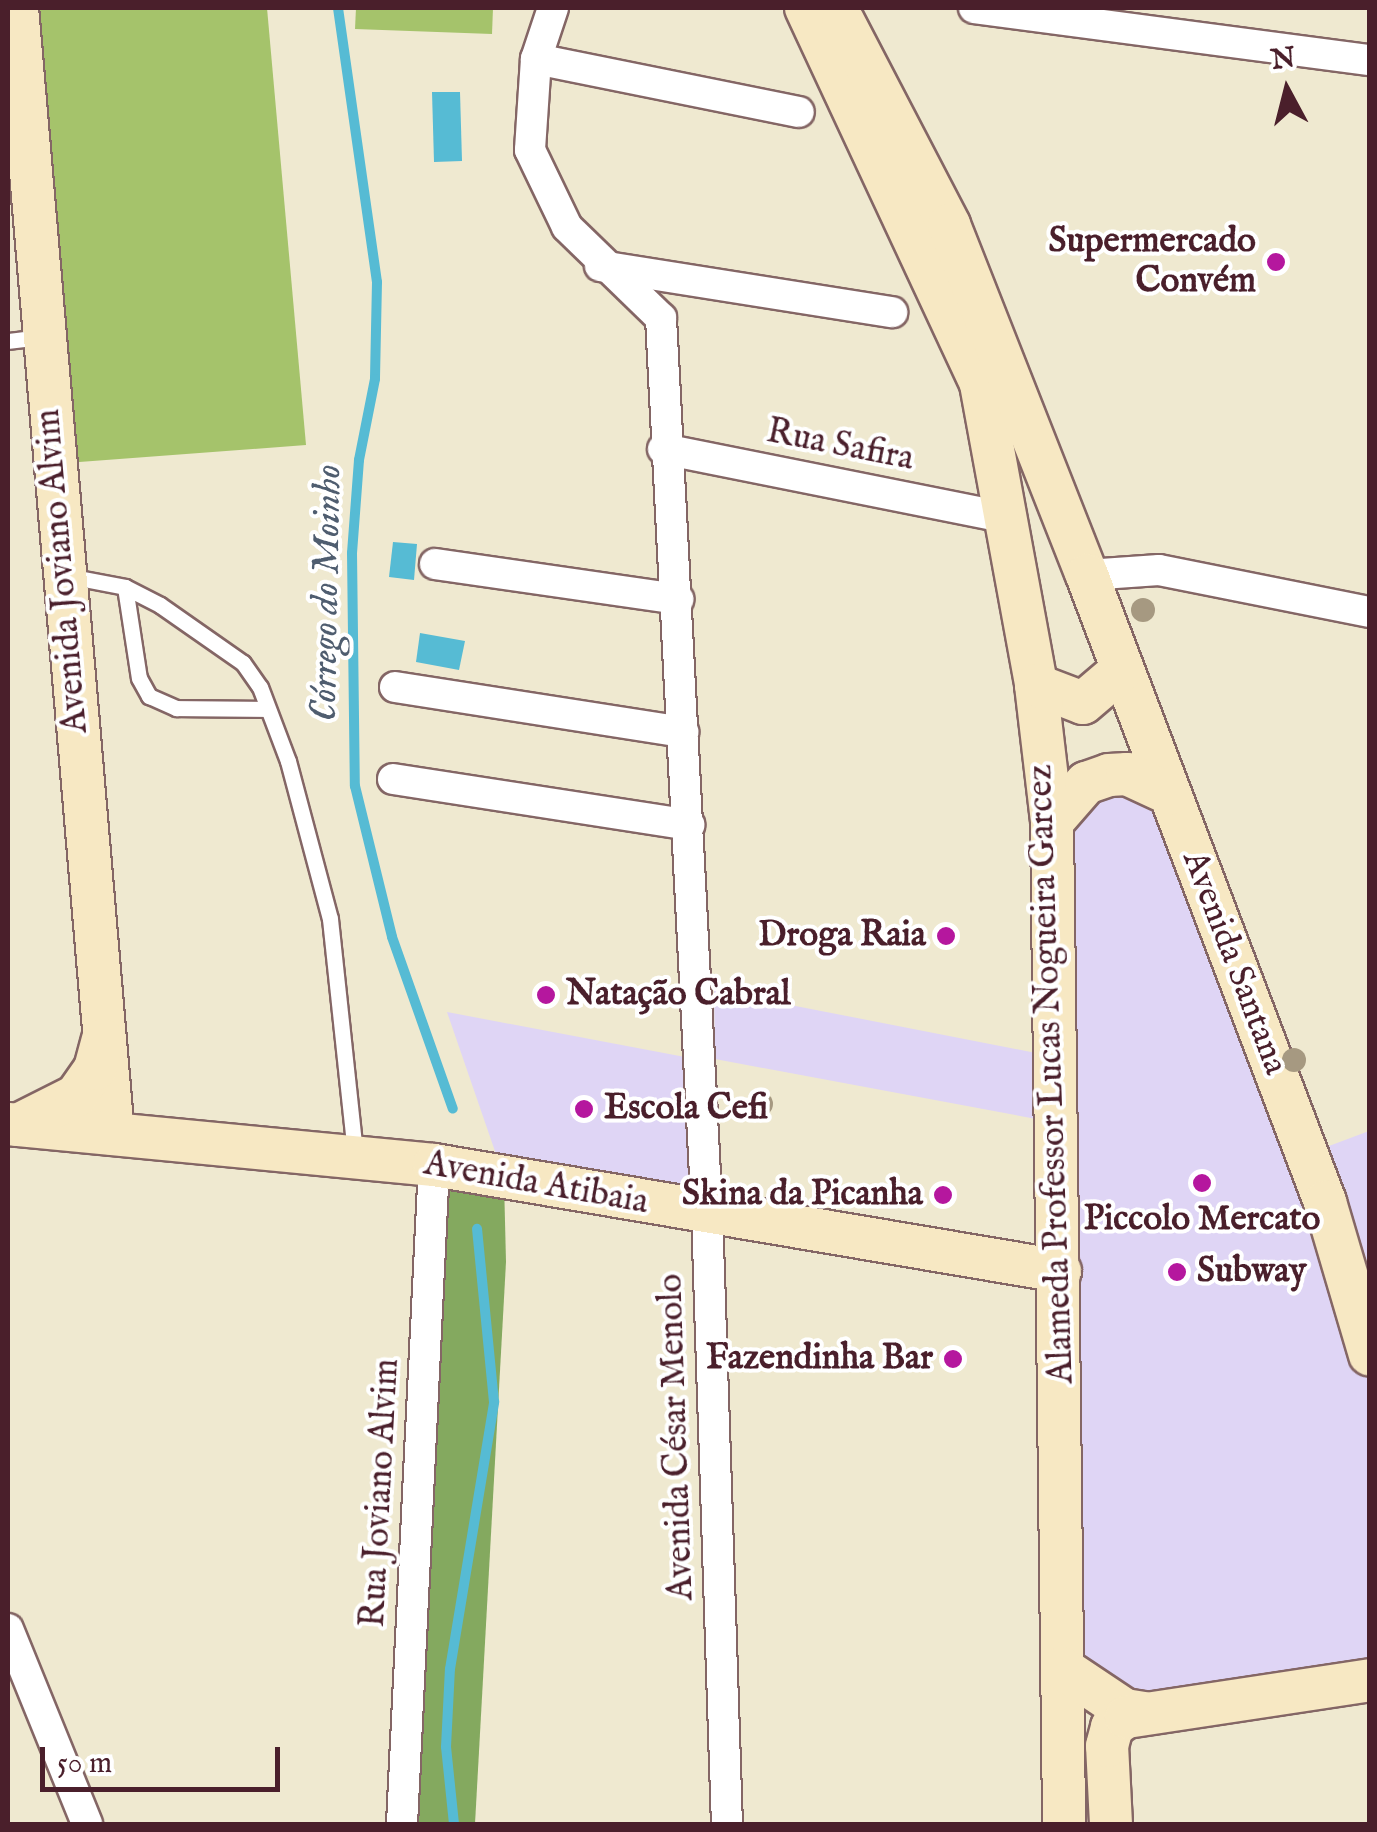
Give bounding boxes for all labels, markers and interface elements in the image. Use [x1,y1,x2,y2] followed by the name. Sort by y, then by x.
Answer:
[1237,40,1337,140] north arrow
[1269,41,1297,79] text: N
[1049,221,1256,303] place label: Supermercado Convém
[1265,251,1287,273] marker: Supermercado Convém
[28,407,98,735] street label: Avenida Joviano Alvim
[763,411,917,481] street label: Rua Safira
[303,464,353,722] water label: Córrego do Moinho
[1020,764,1084,1384] street label: Alameda Professor Lucas Nogueira Garcez
[1172,845,1296,1081] street label: Avenida Santana
[758,915,926,957] place label: Droga Raia
[935,925,957,947] marker: Droga Raia
[566,974,791,1016] place label: Natação Cabral
[535,984,557,1006] marker: Natação Cabral
[604,1088,768,1130] place label: Escola Cefi
[573,1098,595,1120] marker: Escola Cefi
[421,1144,651,1224] street label: Avenida Atibaia
[1191,1172,1213,1194] marker: Piccolo Mercato
[682,1174,923,1216] place label: Skina da Picanha
[932,1184,954,1206] marker: Skina da Picanha
[1084,1199,1320,1241] place label: Piccolo Mercato
[1197,1251,1306,1293] place label: Subway
[1166,1261,1188,1283] marker: Subway
[650,1273,704,1601] street label: Avenida César Menolo
[706,1338,933,1380] place label: Fazendinha Bar
[942,1348,964,1370] marker: Fazendinha Bar
[353,1358,409,1628] street label: Rua Joviano Alvim
[45,1727,285,1789] scale bar
[57,1745,112,1783] text: 50 m

